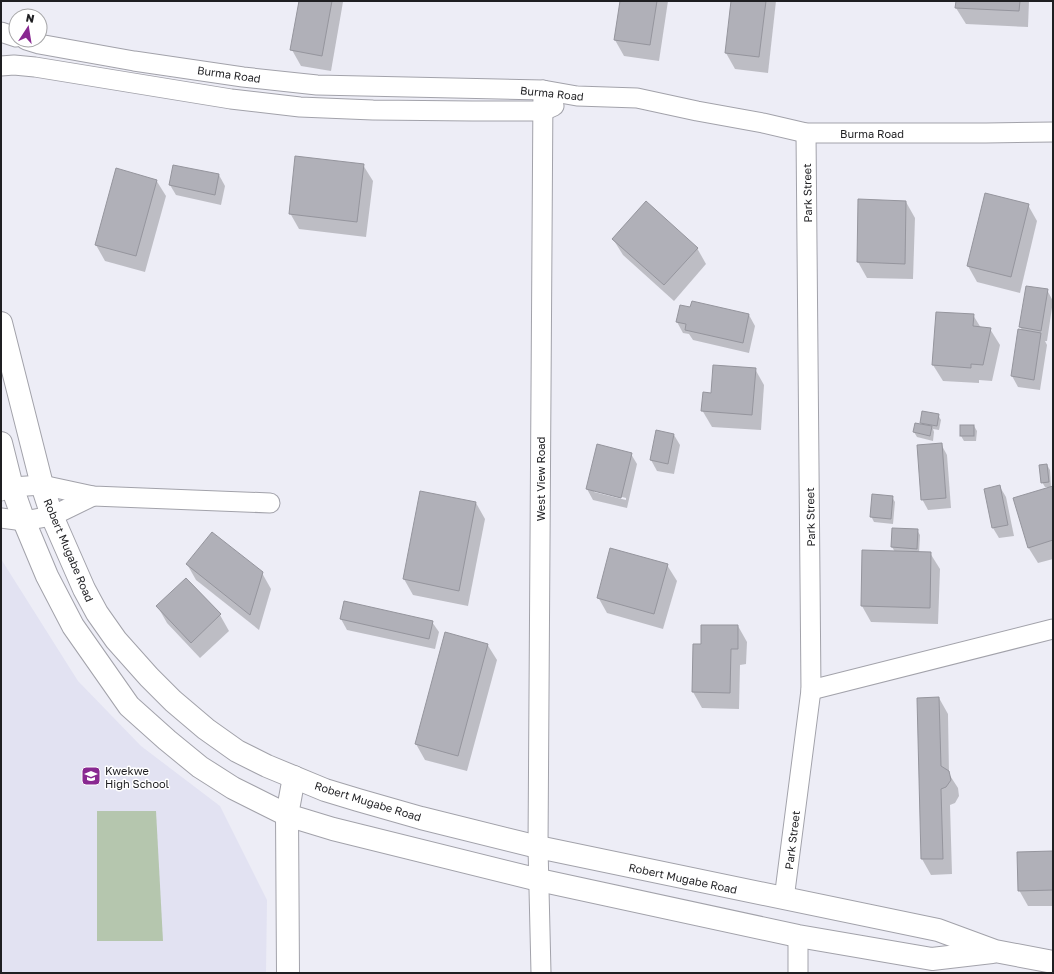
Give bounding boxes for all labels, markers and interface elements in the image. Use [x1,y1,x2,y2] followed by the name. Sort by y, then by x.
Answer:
[8,8,48,48] north arrow
[25,11,36,25] text: N
[196,63,262,85] street label: Burma Road
[520,83,584,103] street label: Burma Road
[840,127,904,140] street label: Burma Road
[800,163,814,223] street label: Park Street
[534,437,547,521] street label: West View Road
[803,487,817,547] street label: Park Street
[41,497,97,603] street label: Robert Mugabe Road
[105,764,170,790] place label: Kwekwe High School
[80,765,102,787] school or university icon: Kwekwe High School
[313,779,423,823] street label: Robert Mugabe Road
[782,810,802,870] street label: Park Street
[627,860,739,896] street label: Robert Mugabe Road

